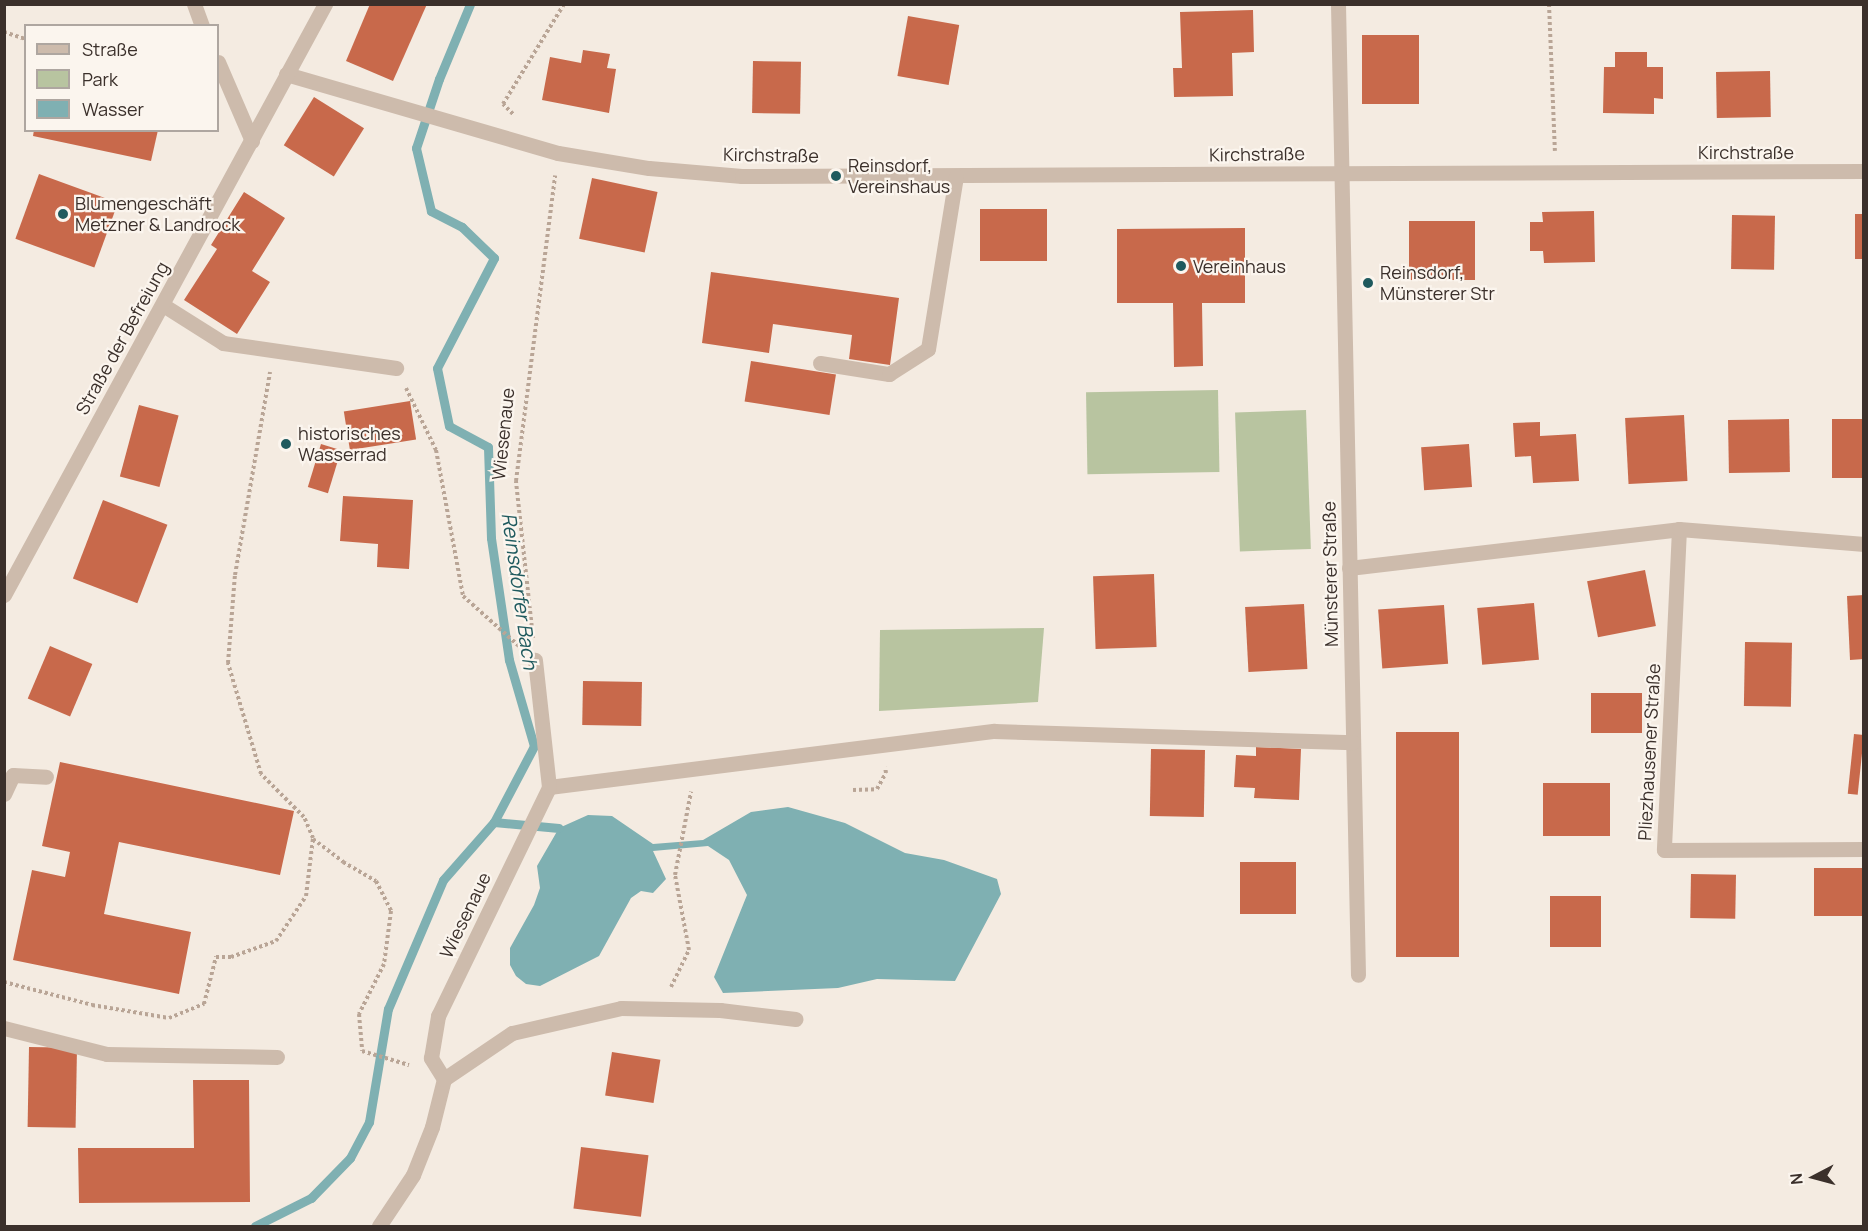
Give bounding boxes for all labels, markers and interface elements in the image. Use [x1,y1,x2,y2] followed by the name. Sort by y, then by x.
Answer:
[24,24,219,132] legend
[82,37,138,61] text: Straße
[82,67,118,91] text: Park
[82,97,144,121] text: Wasser
[1698,141,1794,163] street label: Kirchstraße
[1209,142,1305,166] street label: Kirchstraße
[723,143,819,167] street label: Kirchstraße
[848,155,950,198] place label: Reinsdorf, Vereinshaus
[829,169,843,183] marker: Reinsdorf, Vereinshaus
[75,193,240,236] place label: Blumengeschäft Metzner & Landrock
[56,207,70,221] marker: Blumengeschäft Metzner & Landrock
[1193,255,1286,277] place label: Vereinhaus
[71,258,173,418] street label: Straße der Befreiung
[1174,259,1188,273] marker: Vereinhaus
[1380,262,1495,304] place label: Reinsdorf, Münsterer Str
[1361,276,1375,290] marker: Reinsdorf, Münsterer Str
[487,387,519,481] street label: Wiesenaue
[298,423,401,466] place label: historisches Wasserrad
[279,437,293,451] marker: historisches Wasserrad
[1318,501,1342,647] street label: Münsterer Straße
[497,511,543,671] water label: Reinsdorfer Bach
[1634,663,1664,841] street label: Pliezhausener Straße
[435,869,495,961] street label: Wiesenaue
[1784,1147,1844,1207] north arrow
[1785,1172,1808,1186] text: N

